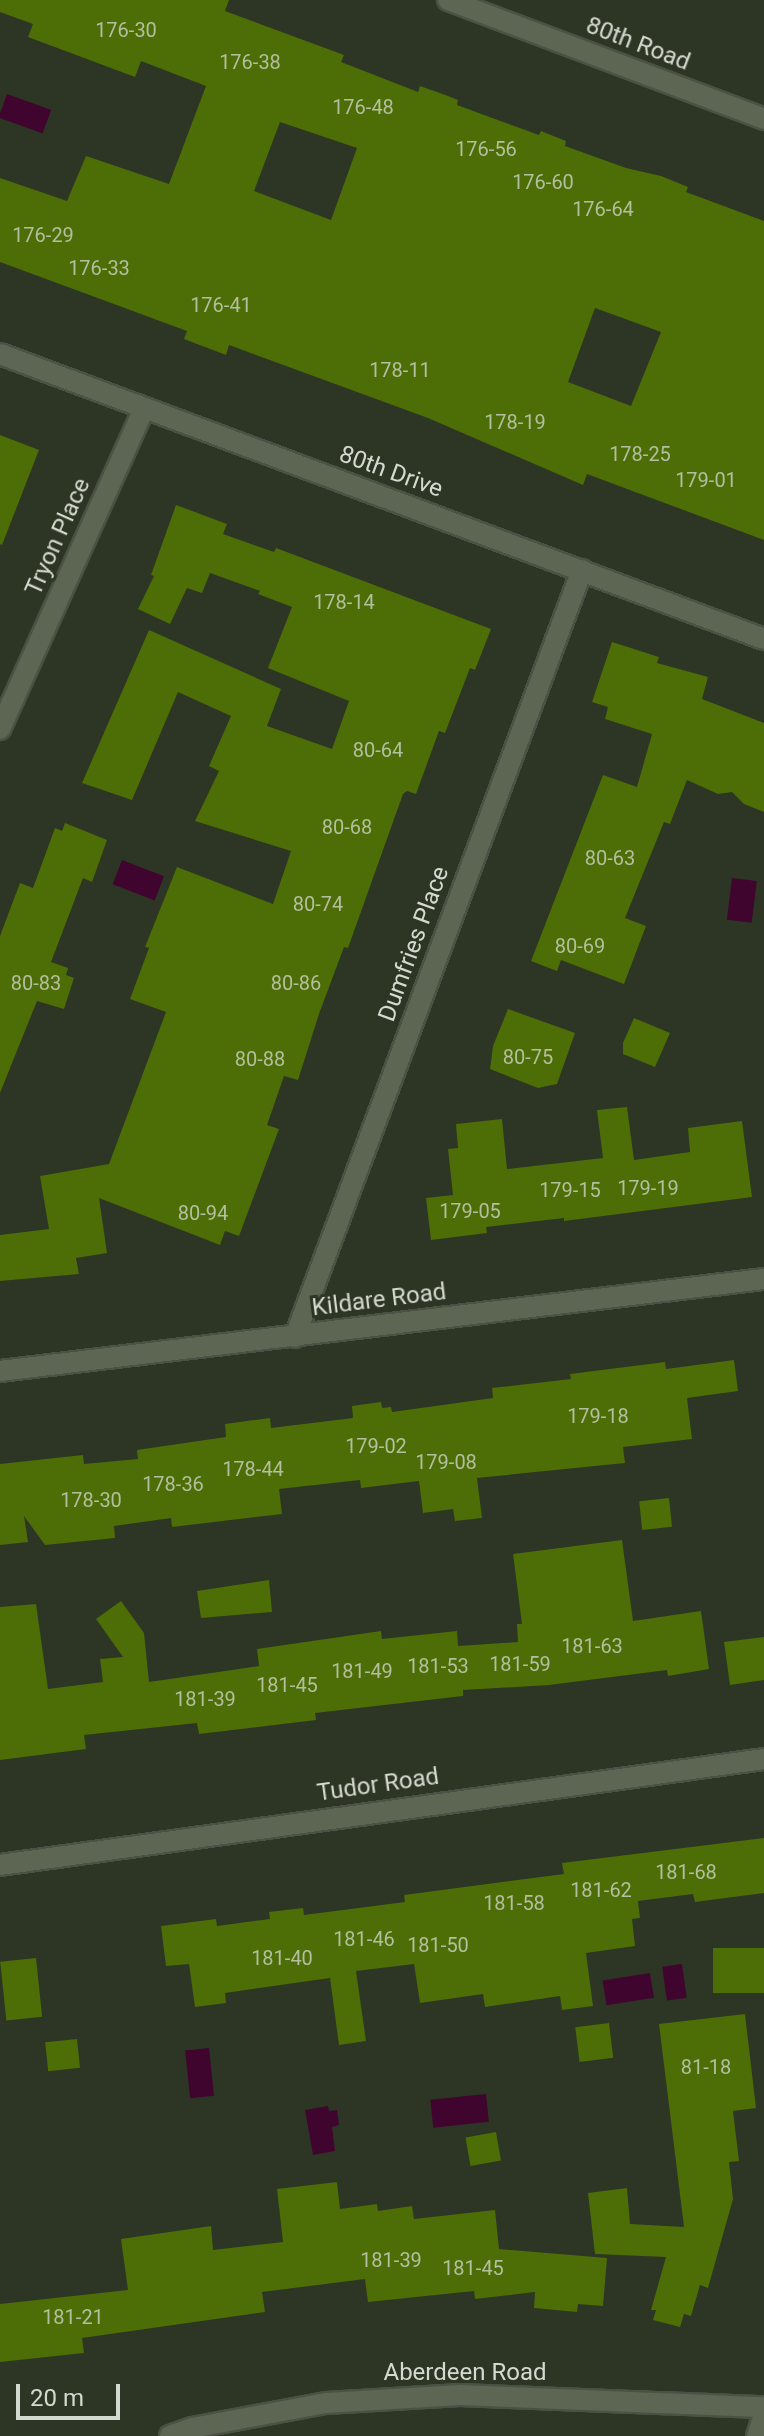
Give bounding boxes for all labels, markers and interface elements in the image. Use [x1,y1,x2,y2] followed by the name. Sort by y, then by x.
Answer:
[582,11,694,77] street label: 80th Road
[95,18,157,42] house number: 176-30
[219,50,281,74] house number: 176-38
[332,95,394,119] house number: 176-48
[455,137,517,161] house number: 176-56
[512,170,574,194] house number: 176-60
[572,197,634,221] house number: 176-64
[12,223,74,247] house number: 176-29
[68,256,130,280] house number: 176-33
[190,293,252,317] house number: 176-41
[369,358,431,382] house number: 178-11
[484,410,546,434] house number: 178-19
[335,440,447,504] street label: 80th Drive
[609,442,671,466] house number: 178-25
[675,468,737,492] house number: 179-01
[19,474,97,600] street label: Tryon Place
[313,590,375,614] house number: 178-14
[353,738,403,762] house number: 80-64
[322,815,372,839] house number: 80-68
[585,846,635,870] house number: 80-63
[373,863,455,1025] street label: Dumfries Place
[293,892,343,916] house number: 80-74
[555,934,605,958] house number: 80-69
[11,971,61,995] house number: 80-83
[271,971,321,995] house number: 80-86
[503,1045,553,1069] house number: 80-75
[235,1047,285,1071] house number: 80-88
[617,1176,679,1200] house number: 179-19
[539,1178,601,1202] house number: 179-15
[439,1199,501,1223] house number: 179-05
[178,1201,228,1225] house number: 80-94
[310,1277,448,1323] street label: Kildare Road
[567,1404,629,1428] house number: 179-18
[345,1434,407,1458] house number: 179-02
[415,1450,477,1474] house number: 179-08
[222,1457,284,1481] house number: 178-44
[142,1472,204,1496] house number: 178-36
[60,1488,122,1512] house number: 178-30
[561,1634,623,1658] house number: 181-63
[489,1652,551,1676] house number: 181-59
[407,1654,469,1678] house number: 181-53
[331,1659,393,1683] house number: 181-49
[256,1673,318,1697] house number: 181-45
[174,1687,236,1711] house number: 181-39
[315,1762,441,1808] street label: Tudor Road
[655,1860,717,1884] house number: 181-68
[570,1878,632,1902] house number: 181-62
[483,1891,545,1915] house number: 181-58
[333,1927,395,1951] house number: 181-46
[407,1933,469,1957] house number: 181-50
[251,1946,313,1970] house number: 181-40
[681,2055,731,2079] house number: 81-18
[360,2248,422,2272] house number: 181-39
[442,2256,504,2280] house number: 181-45
[42,2305,104,2329] house number: 181-21
[383,2359,547,2387] street label: Aberdeen Road
[20,2368,124,2418] scale bar
[30,2384,84,2412] text: 20 m

